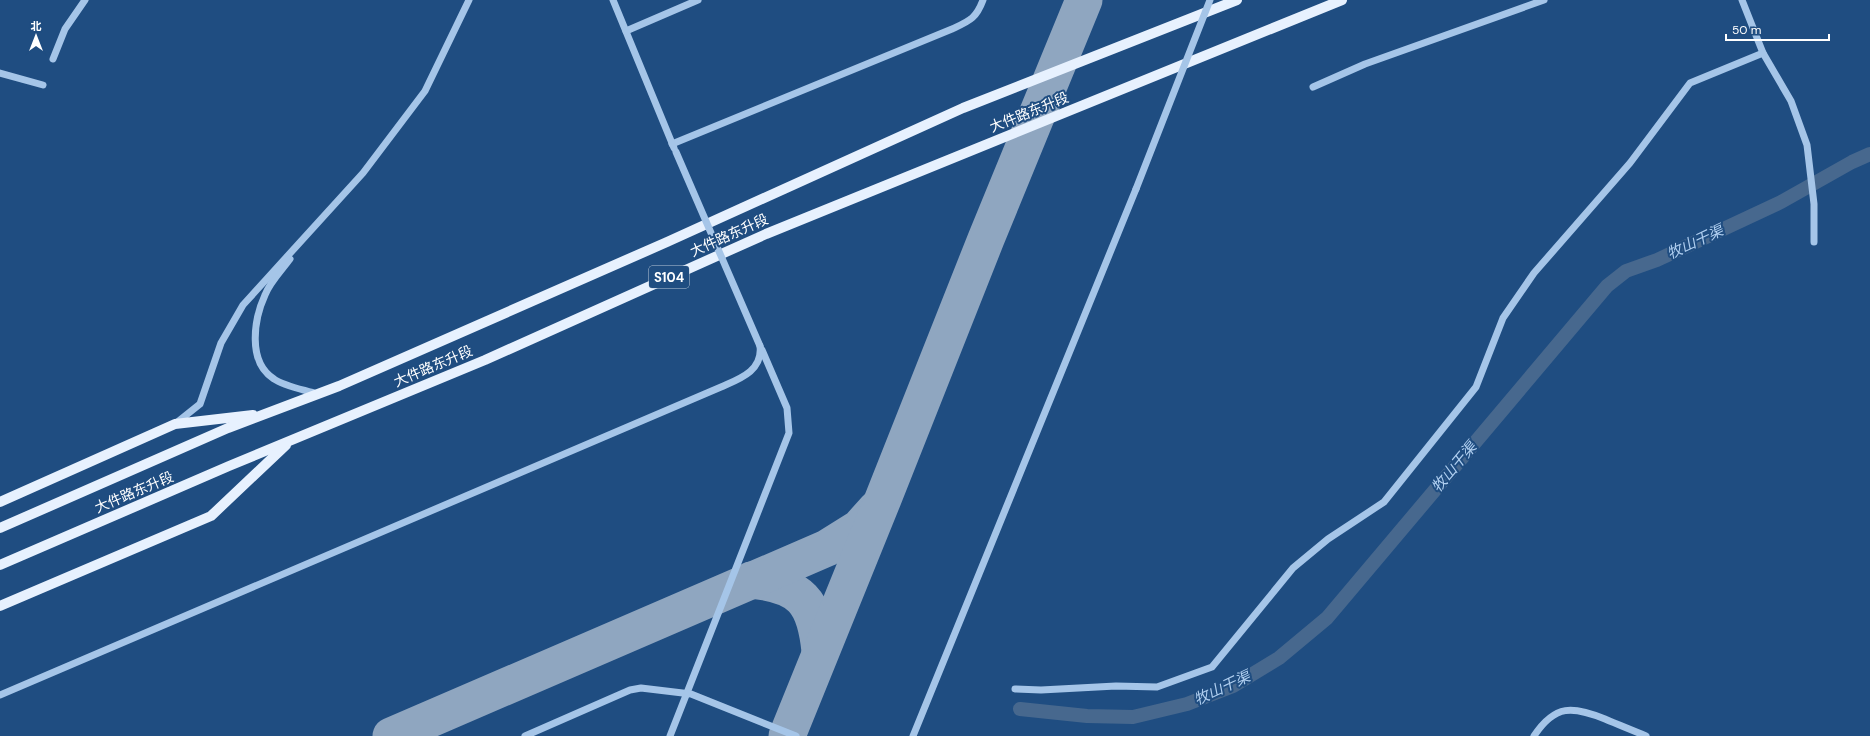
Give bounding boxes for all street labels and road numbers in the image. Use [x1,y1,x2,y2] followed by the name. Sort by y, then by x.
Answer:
[987,88,1071,136] street label: 大件路东升段
[687,210,771,260] street label: 大件路东升段
[649,266,689,288] road number: S104
[391,341,475,391] street label: 大件路东升段
[92,467,176,517] street label: 大件路东升段

